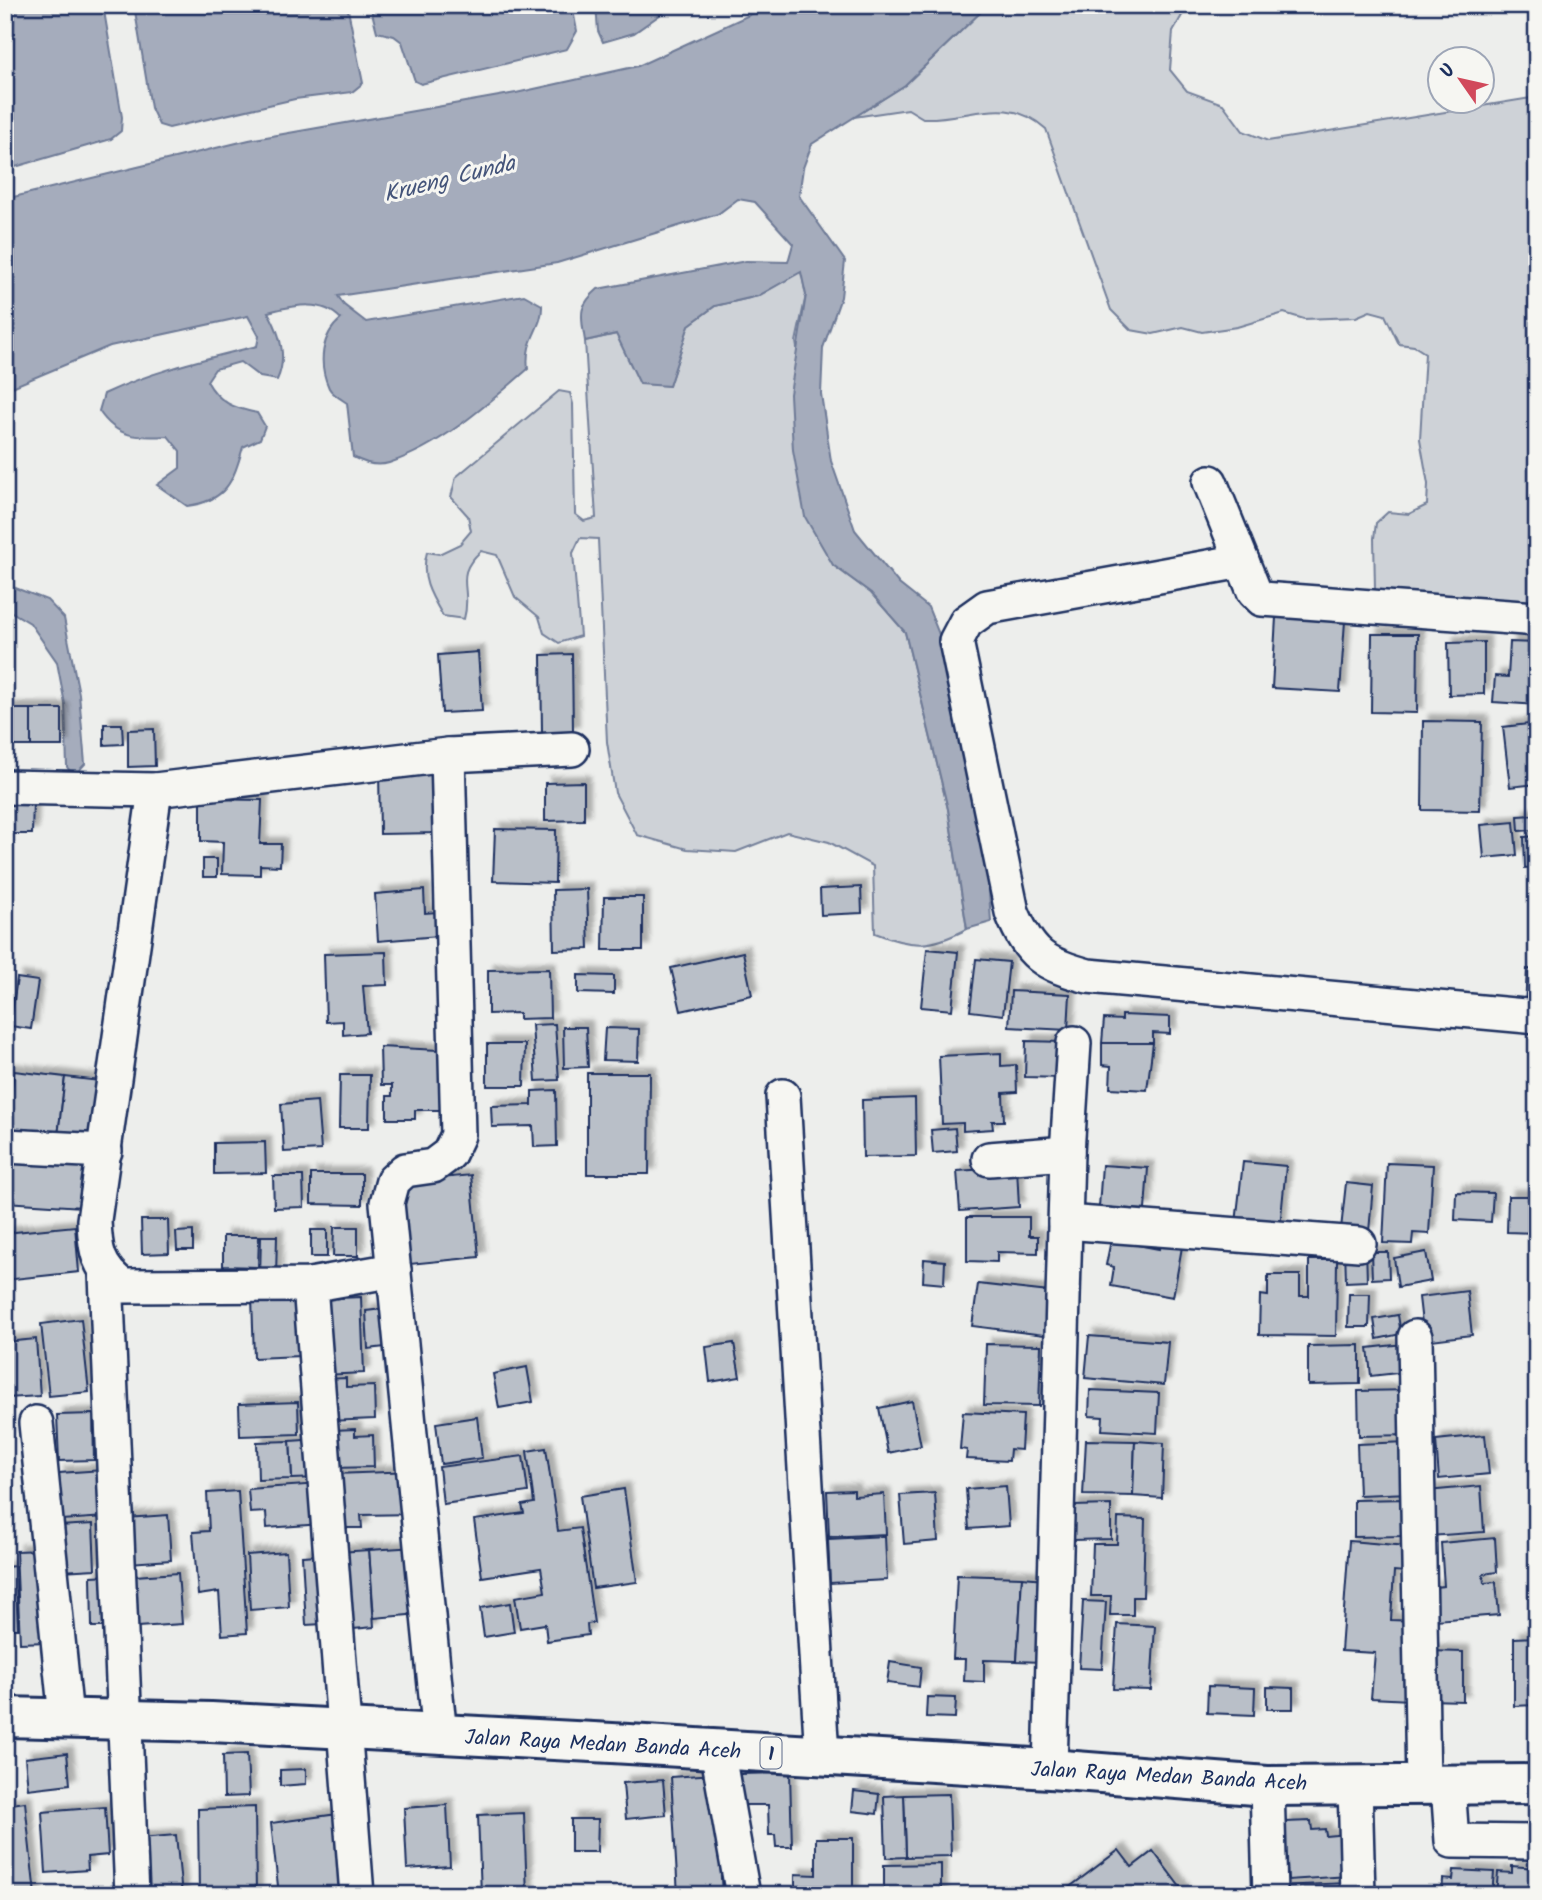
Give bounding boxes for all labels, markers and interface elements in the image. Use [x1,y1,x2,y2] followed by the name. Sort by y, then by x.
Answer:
[1426,46,1496,116] north arrow
[1433,58,1465,85] text: U
[380,146,521,214] water label: Krueng Cunda
[464,1722,742,1769] street label: Jalan Raya Medan Banda Aceh
[760,1737,782,1768] road number: 1
[1030,1754,1308,1801] street label: Jalan Raya Medan Banda Aceh

